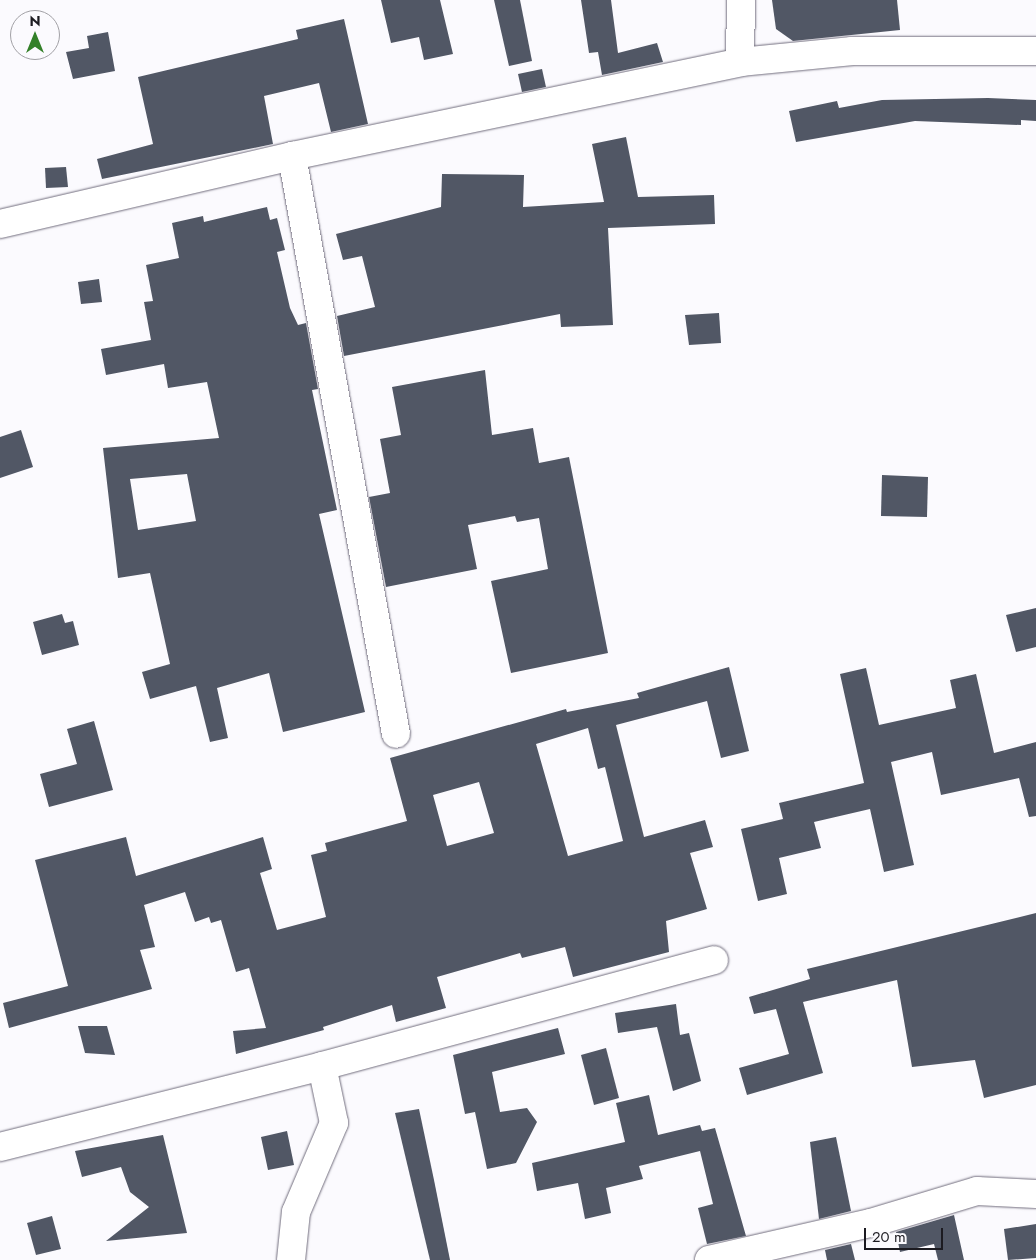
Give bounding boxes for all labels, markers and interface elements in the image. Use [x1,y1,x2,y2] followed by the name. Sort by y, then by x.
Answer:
[10,10,60,60] north arrow
[29,11,41,31] text: N
[866,1218,945,1250] scale bar
[872,1226,906,1248] text: 20 m

